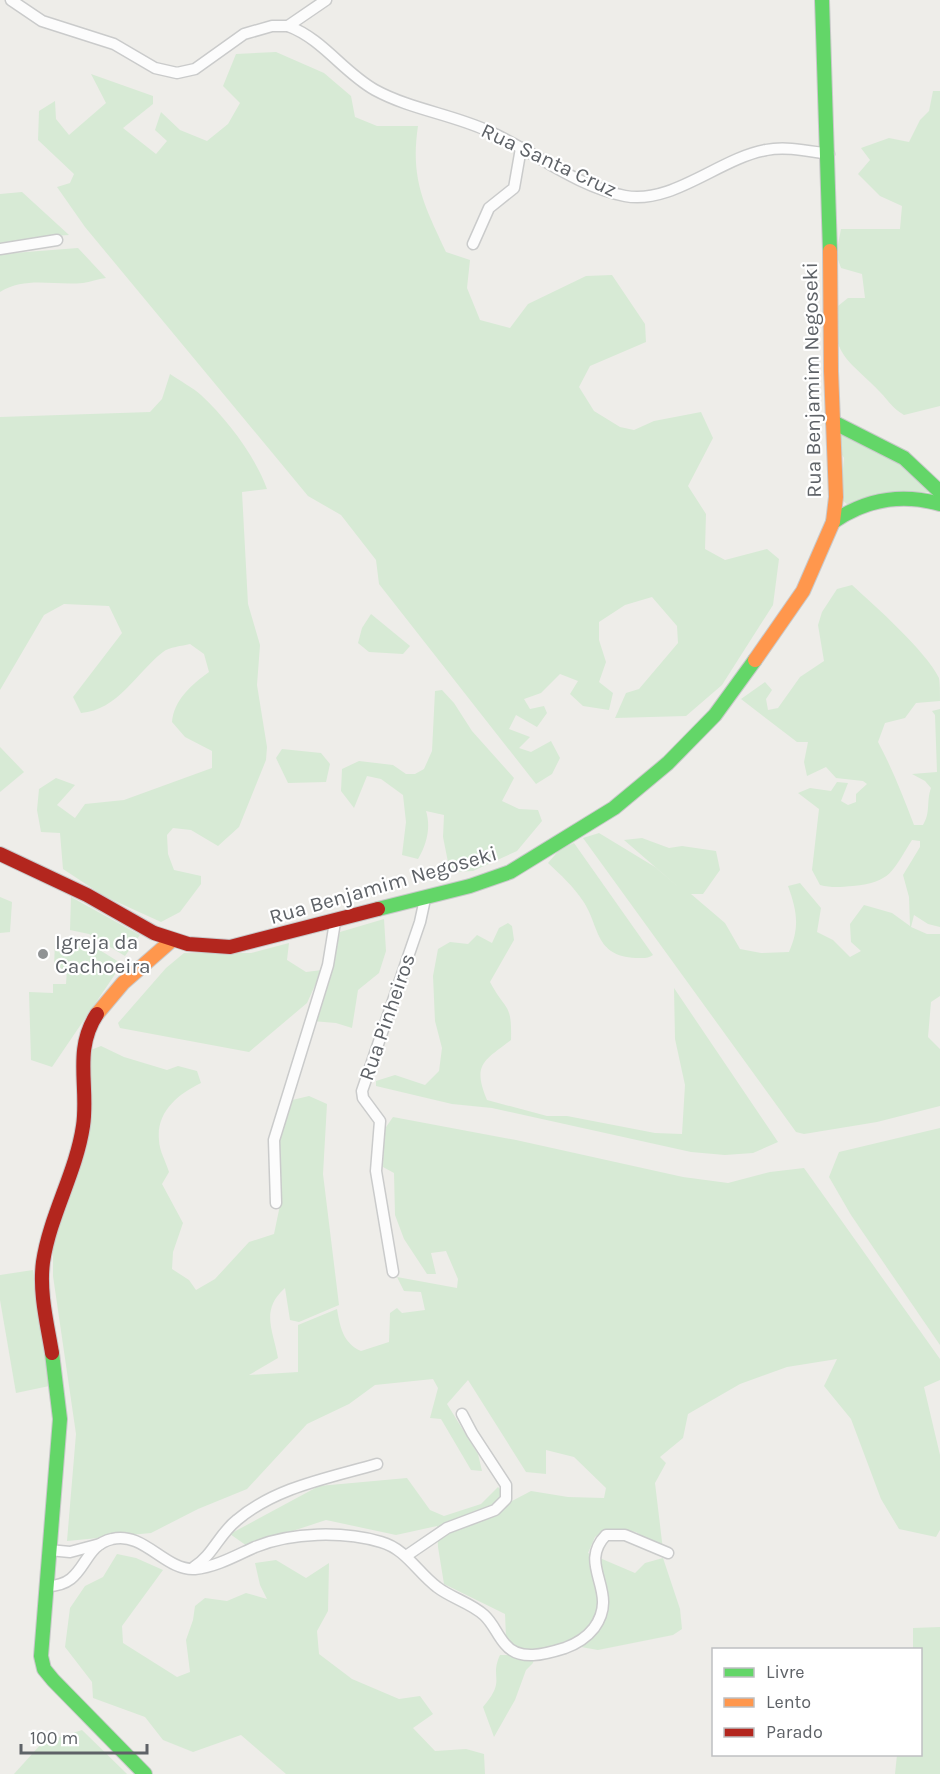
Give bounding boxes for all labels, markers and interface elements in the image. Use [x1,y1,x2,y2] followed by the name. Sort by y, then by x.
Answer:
[477,118,621,202] street label: Rua Santa Cruz
[798,262,826,498] street label: Rua Benjamim Negoseki
[266,841,500,929] street label: Rua Benjamim Negoseki
[55,930,151,978] place label: Igreja da Cachoeira
[36,947,50,961] marker: Igreja da Cachoeira
[354,950,420,1084] street label: Rua Pinheiros
[712,1648,922,1756] legend
[766,1661,805,1683] text: Livre
[766,1691,811,1713] text: Lento
[21,1717,147,1755] scale bar
[766,1721,823,1743] text: Parado
[30,1727,78,1749] text: 100 m

